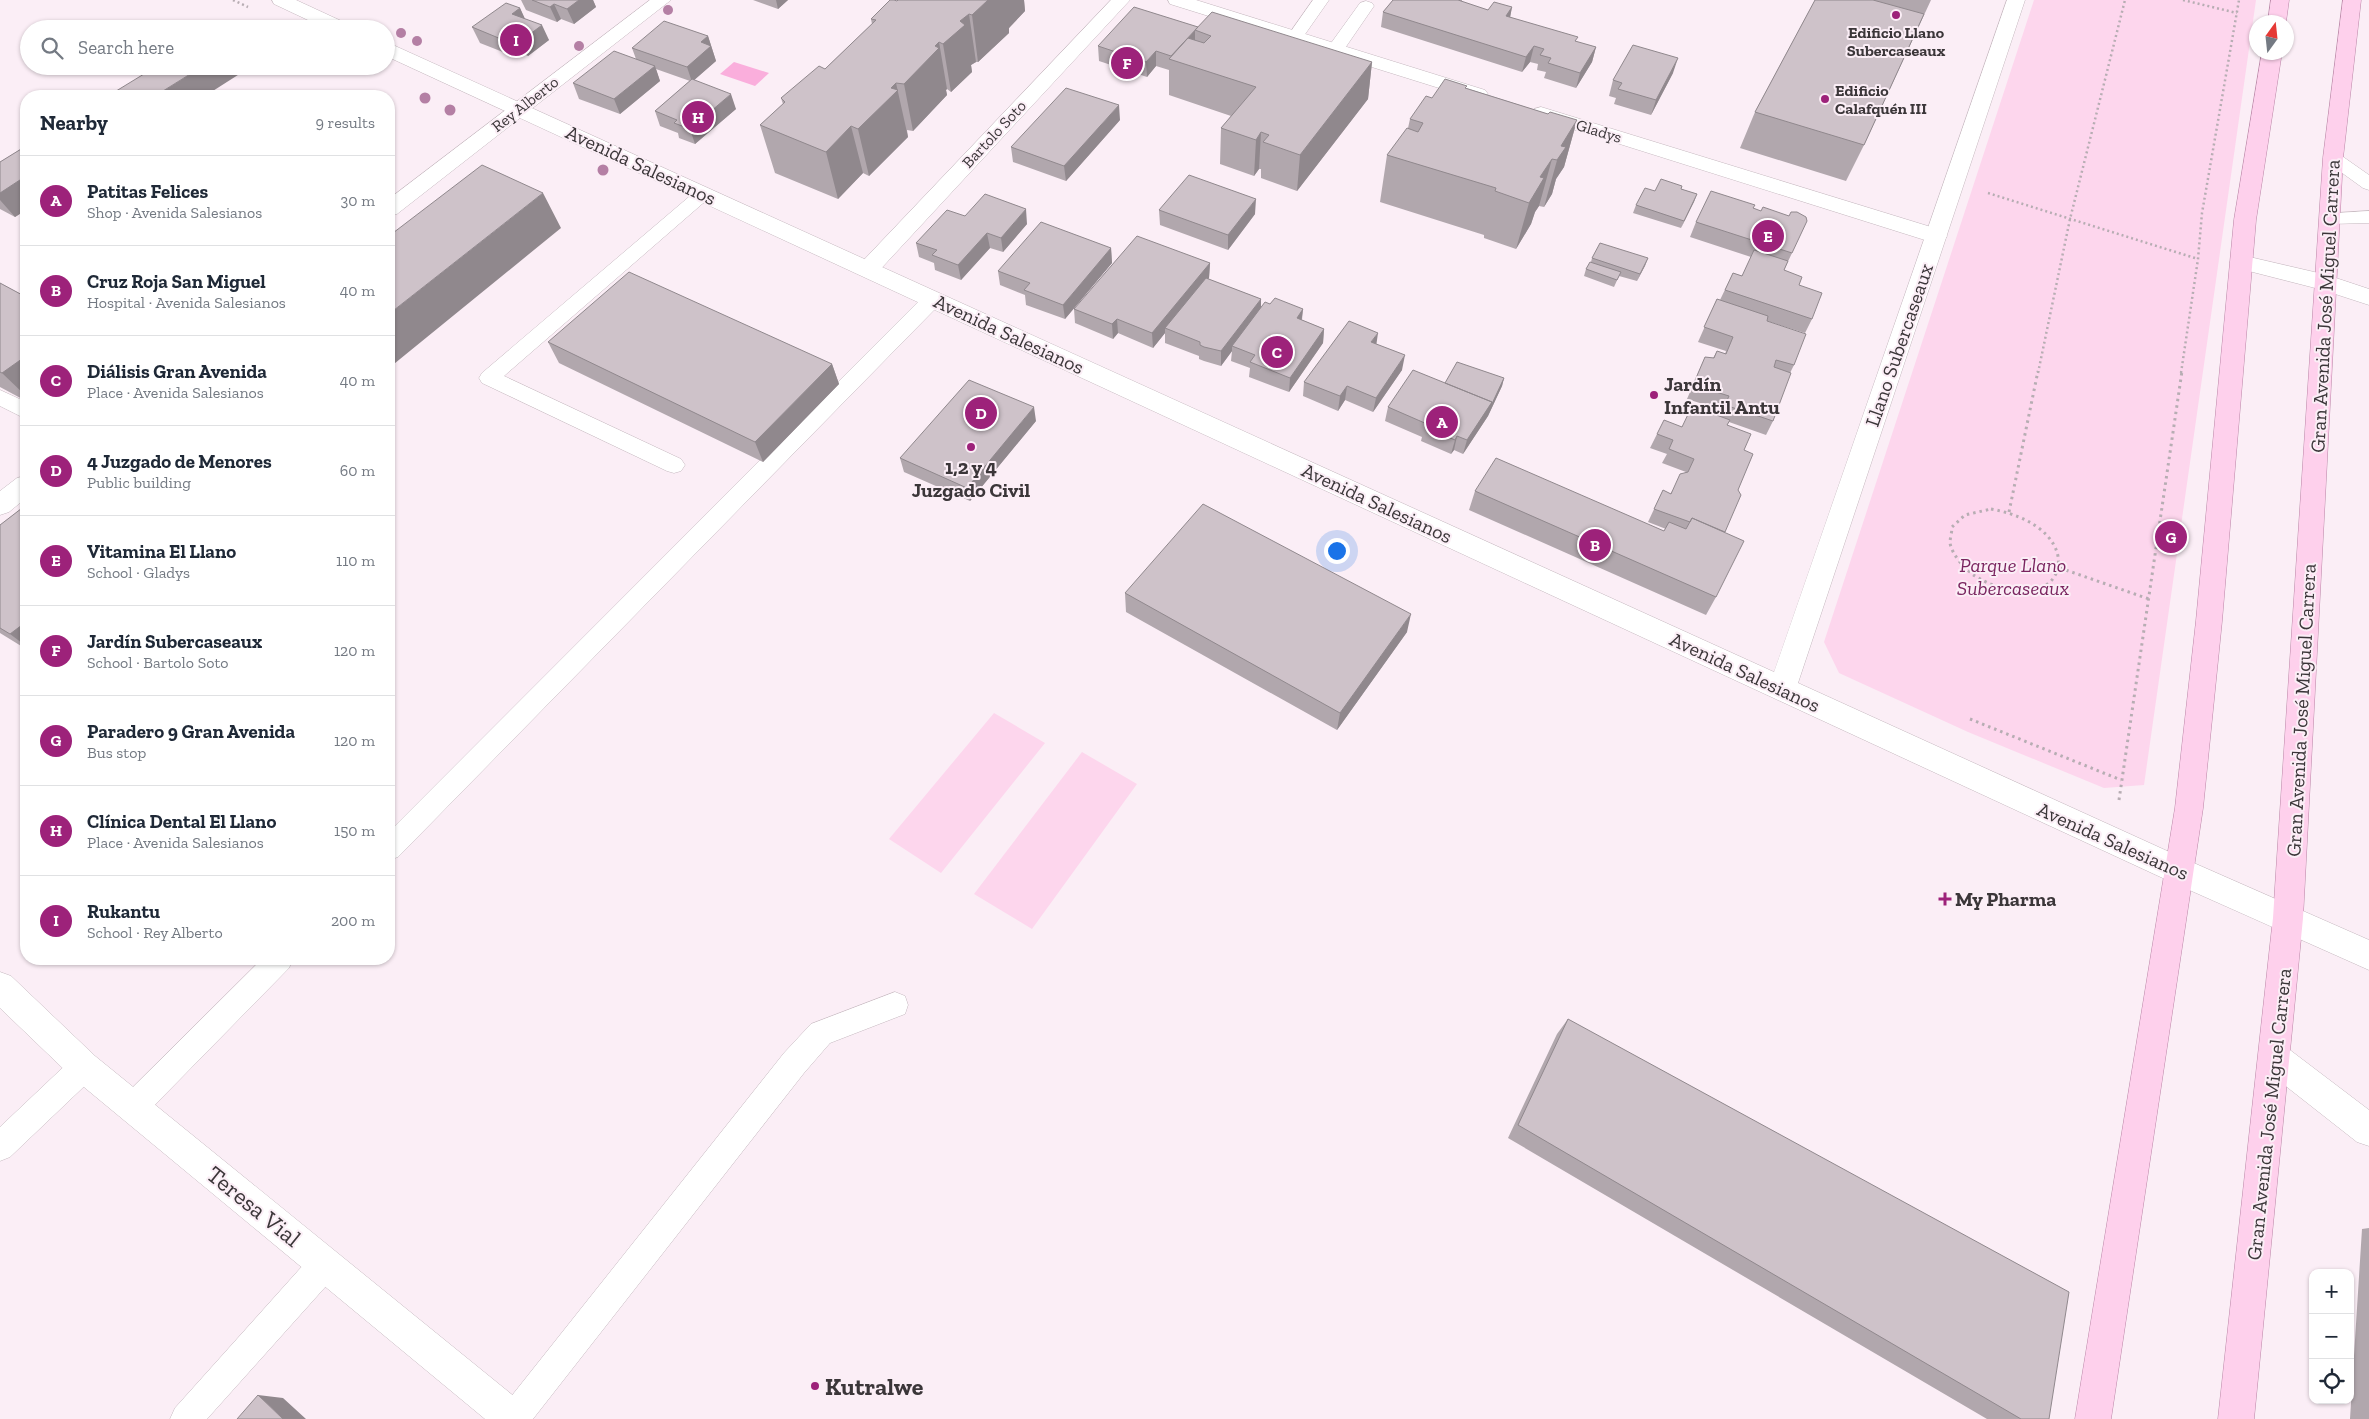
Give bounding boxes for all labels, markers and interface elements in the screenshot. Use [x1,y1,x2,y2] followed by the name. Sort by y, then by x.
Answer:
[1890,9,1902,21] marker: Edificio Llano Subercaseaux
[2249,15,2294,60] north arrow
[20,20,395,75] search box
[500,21,532,59] pin: I
[1847,23,1946,60] place label: Edificio Llano Subercaseaux
[38,34,66,62] icon: search
[78,36,174,59] text: Search here
[1111,44,1143,82] pin: F
[488,72,562,136] street label: Rey Alberto
[1835,81,1927,118] place label: Edificio Calafquén III
[1819,93,1831,105] marker: Edificio Calafquén III
[958,96,1030,172] street label: Bartolo Soto
[682,98,714,136] pin: H
[40,110,108,135] text: Nearby
[315,113,375,132] text: 9 results
[1574,115,1624,147] street label: Gladys
[562,120,720,210] street label: Avenida Salesianos
[2305,158,2345,453] street label: Gran Avenida José Miguel Carrera
[87,180,208,203] text: Patitas Felices
[51,191,62,210] text: A
[341,191,375,210] text: 30 m
[87,203,262,222] text: Shop · Avenida Salesianos
[1752,217,1784,255] pin: E
[1860,260,1938,430] street label: Llano Subercaseaux
[87,270,266,293] text: Cruz Roja San Miguel
[51,281,61,300] text: B
[340,281,375,300] text: 40 m
[930,289,1088,379] street label: Avenida Salesianos
[87,293,286,312] text: Hospital · Avenida Salesianos
[1261,333,1293,371] pin: C
[87,360,267,383] text: Diálisis Gran Avenida
[51,371,61,390] text: C
[340,371,375,390] text: 40 m
[1664,372,1780,419] place label: Jardín Infantil Antu
[87,383,264,402] text: Place · Avenida Salesianos
[1648,389,1660,401] marker: Jardín Infantil Antu
[965,394,997,432] pin: D
[1426,403,1458,441] pin: A
[965,441,977,453] marker: 1,2 y 4 Juzgado Civil
[87,450,272,473] text: 4 Juzgado de Menores
[912,455,1031,502] place label: 1,2 y 4 Juzgado Civil
[1298,458,1456,548] street label: Avenida Salesianos
[50,461,62,480] text: D
[340,461,375,480] text: 60 m
[87,473,191,492] text: Public building
[2155,518,2187,556] pin: G
[1579,526,1611,564] pin: B
[1324,538,1350,564] your location
[87,540,236,563] text: Vitamina El Llano
[51,551,61,570] text: E
[336,551,375,570] text: 110 m
[1957,553,2070,600] park label: Parque Llano Subercaseaux
[2281,562,2321,857] street label: Gran Avenida José Miguel Carrera
[87,563,190,582] text: School · Gladys
[1666,627,1824,717] street label: Avenida Salesianos
[87,630,262,653] text: Jardín Subercaseaux
[51,641,61,660] text: F
[334,641,375,660] text: 120 m
[87,653,229,672] text: School · Bartolo Soto
[87,720,295,743] text: Paradero 9 Gran Avenida
[51,731,61,750] text: G
[334,731,375,750] text: 120 m
[87,743,146,762] text: Bus stop
[2034,797,2192,885] street label: Avenida Salesianos
[87,810,276,833] text: Clínica Dental El Llano
[50,821,62,840] text: H
[334,821,375,840] text: 150 m
[87,833,264,852] text: Place · Avenida Salesianos
[1955,887,2056,911] place label: My Pharma
[1939,893,1951,905] marker: My Pharma
[87,900,160,923] text: Rukantu
[53,911,59,930] text: I
[331,911,375,930] text: 200 m
[87,923,223,942] text: School · Rey Alberto
[2242,966,2296,1261] street label: Gran Avenida José Miguel Carrera
[201,1159,307,1253] street label: Teresa Vial
[2309,1269,2354,1404] map controls
[2309,1269,2354,1314] button: +
[2309,1314,2354,1359] button: −
[2309,1359,2354,1404] button: locate
[825,1372,924,1401] place label: Kutralwe
[809,1380,821,1392] marker: Kutralwe

